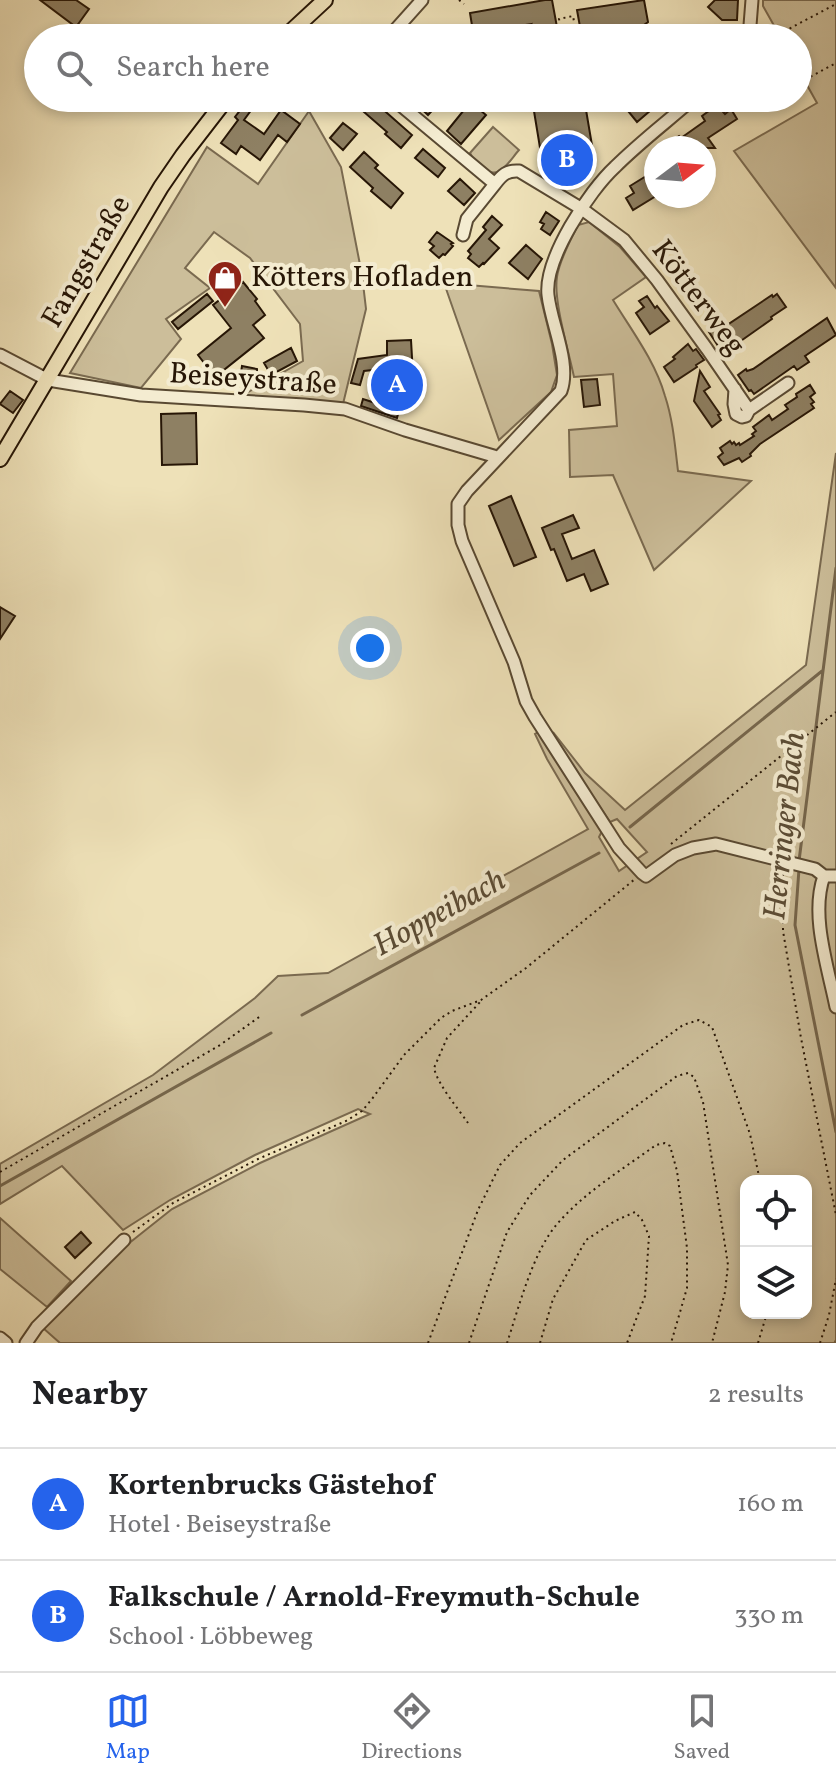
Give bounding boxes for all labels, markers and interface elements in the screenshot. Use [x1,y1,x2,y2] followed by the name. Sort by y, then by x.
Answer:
[24,24,812,112] search box
[52,46,96,90] icon: search
[116,47,270,89] text: Search here
[541,130,593,190] pin: B
[644,136,716,208] north arrow
[32,188,142,336] street label: Fangstraße
[641,232,755,364] street label: Kötterweg
[251,257,473,299] place label: Kötters Hofladen
[206,259,244,309] shop icon: Kötters Hofladen
[168,353,338,407] street label: Beiseystraße
[371,355,423,415] pin: A
[350,628,390,668] your location
[754,730,818,922] water label: Herringer Bach
[366,860,514,968] water label: Hoppeibach
[740,1175,812,1319] map controls
[740,1175,812,1247] button: locate
[740,1247,812,1319] button: layers
[32,1372,148,1419] text: Nearby
[708,1377,804,1413] text: 2 results
[108,1465,434,1507] text: Kortenbrucks Gästehof
[49,1486,67,1522] text: A
[737,1486,804,1522] text: 160 m
[108,1507,331,1543] text: Hotel · Beiseystraße
[108,1577,640,1619] text: Falkschule / Arnold-Freymuth-Schule
[49,1598,67,1634] text: B
[734,1598,804,1634] text: 330 m
[108,1619,313,1655] text: School · Löbbeweg
[106,1689,150,1768] tab: Map
[361,1689,462,1768] tab: Directions
[674,1689,730,1768] tab: Saved

